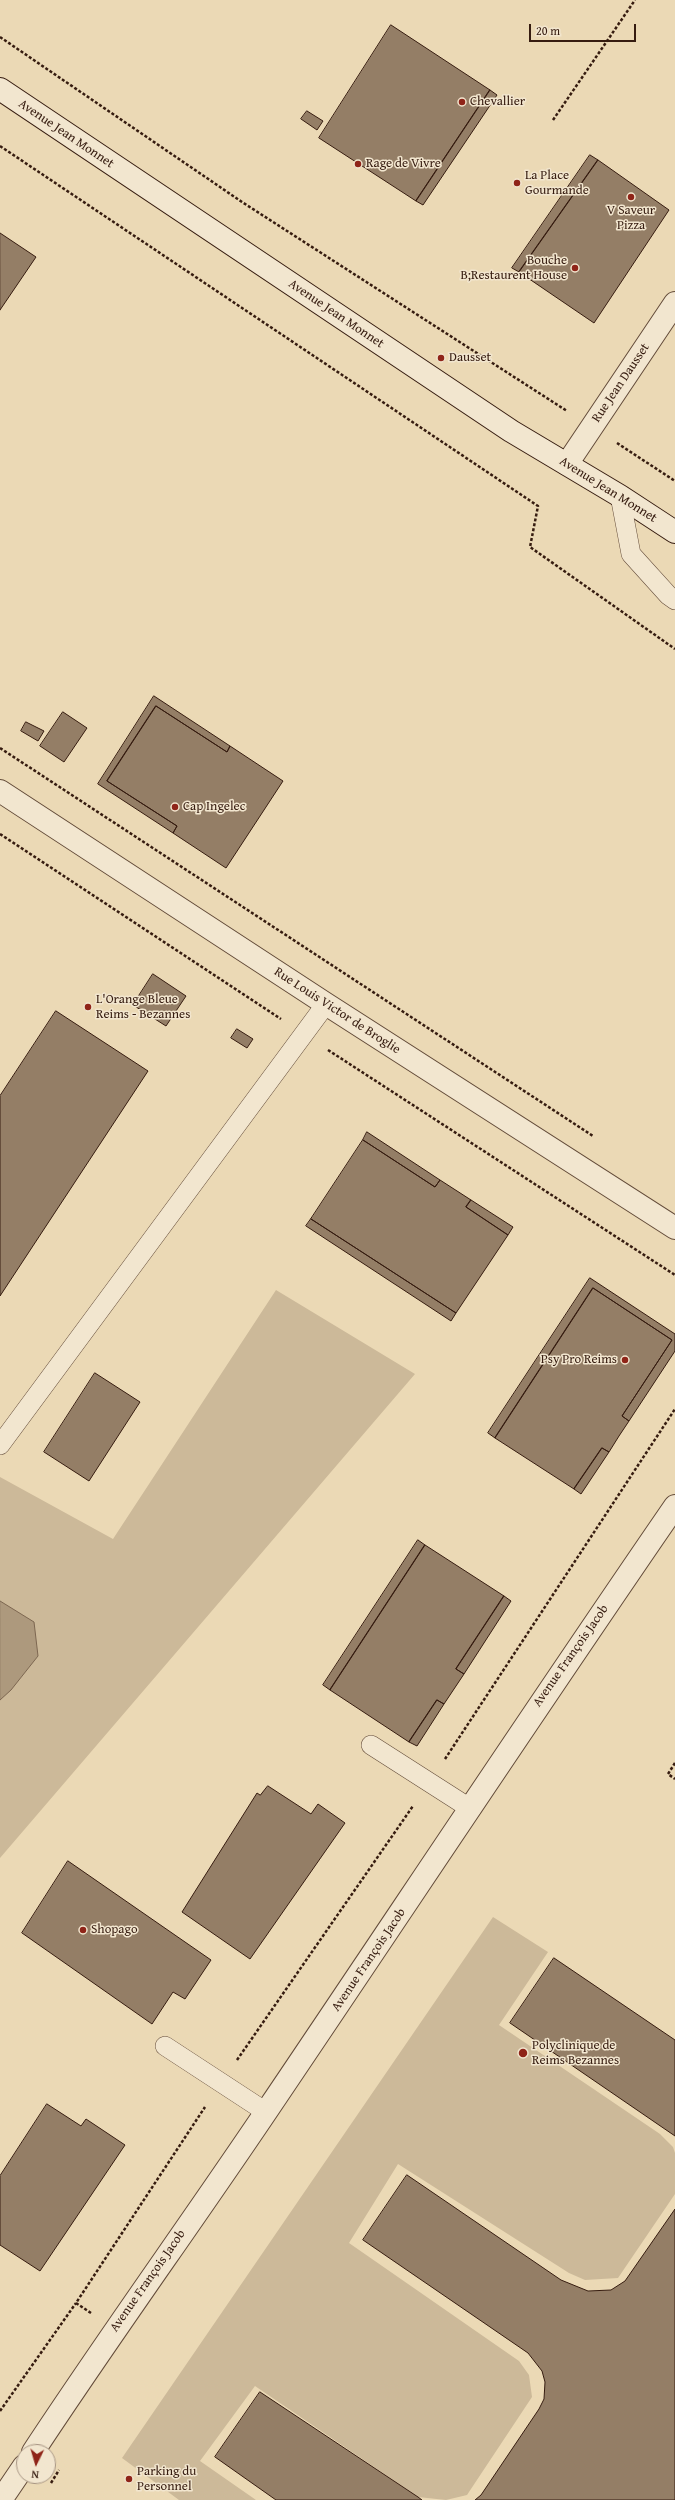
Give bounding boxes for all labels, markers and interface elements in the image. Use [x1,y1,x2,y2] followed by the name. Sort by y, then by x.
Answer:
[531,16,638,42] scale bar
[536,22,560,39] text: 20 m
[470,94,525,110] place label: Chevallier
[15,96,117,172] street label: Avenue Jean Monnet
[457,97,467,107] marker: Chevallier
[366,156,441,172] place label: Rage de Vivre
[353,159,363,169] marker: Rage de Vivre
[525,168,589,199] place label: La Place Gourmande
[512,178,522,188] marker: La Place Gourmande
[626,192,636,202] marker: V Saveur Pizza
[607,203,655,234] place label: V Saveur Pizza
[460,253,567,284] place label: Bouche B;Restaurent House
[570,263,580,273] marker: Bouche B;Restaurent House
[285,276,387,352] street label: Avenue Jean Monnet
[589,340,653,426] street label: Rue Jean Dausset
[449,350,491,366] place label: Dausset
[436,353,446,363] marker: Dausset
[556,454,660,526] street label: Avenue Jean Monnet
[183,799,245,815] place label: Cap Ingelec
[170,802,180,812] marker: Cap Ingelec
[271,964,403,1058] street label: Rue Louis Victor de Broglie
[96,992,190,1023] place label: L'Orange Bleue Reims - Bezannes
[83,1002,93,1012] marker: L'Orange Bleue Reims - Bezannes
[541,1352,617,1368] place label: Psy Pro Reims
[620,1355,630,1365] marker: Psy Pro Reims
[530,1602,612,1710] street label: Avenue François Jacob
[329,1905,409,2015] street label: Avenue François Jacob
[91,1922,138,1938] place label: Shopago
[78,1925,88,1935] marker: Shopago
[532,2038,619,2069] place label: Polyclinique de Reims Bezannes
[517,2047,529,2059] marker: Polyclinique de Reims Bezannes
[107,2227,189,2335] street label: Avenue François Jacob
[16,2444,56,2484] north arrow
[137,2464,196,2495] place label: Parking du Personnel
[31,2467,39,2483] text: N
[124,2474,134,2484] marker: Parking du Personnel

